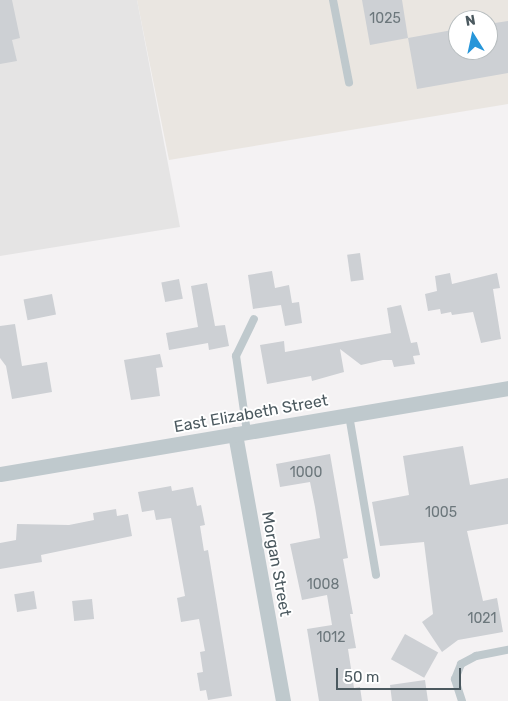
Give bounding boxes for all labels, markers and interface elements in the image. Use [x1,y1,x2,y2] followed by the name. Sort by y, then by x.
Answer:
[448,10,498,60] north arrow
[369,11,401,27] house number: 1025
[464,11,477,30] text: N
[173,391,329,437] street label: East Elizabeth Street
[290,465,322,481] house number: 1000
[425,505,457,521] house number: 1005
[257,510,295,618] street label: Morgan Street
[307,577,339,593] house number: 1008
[467,611,497,627] house number: 1021
[316,630,346,646] house number: 1012
[338,658,463,690] scale bar
[344,668,379,686] text: 50 m

